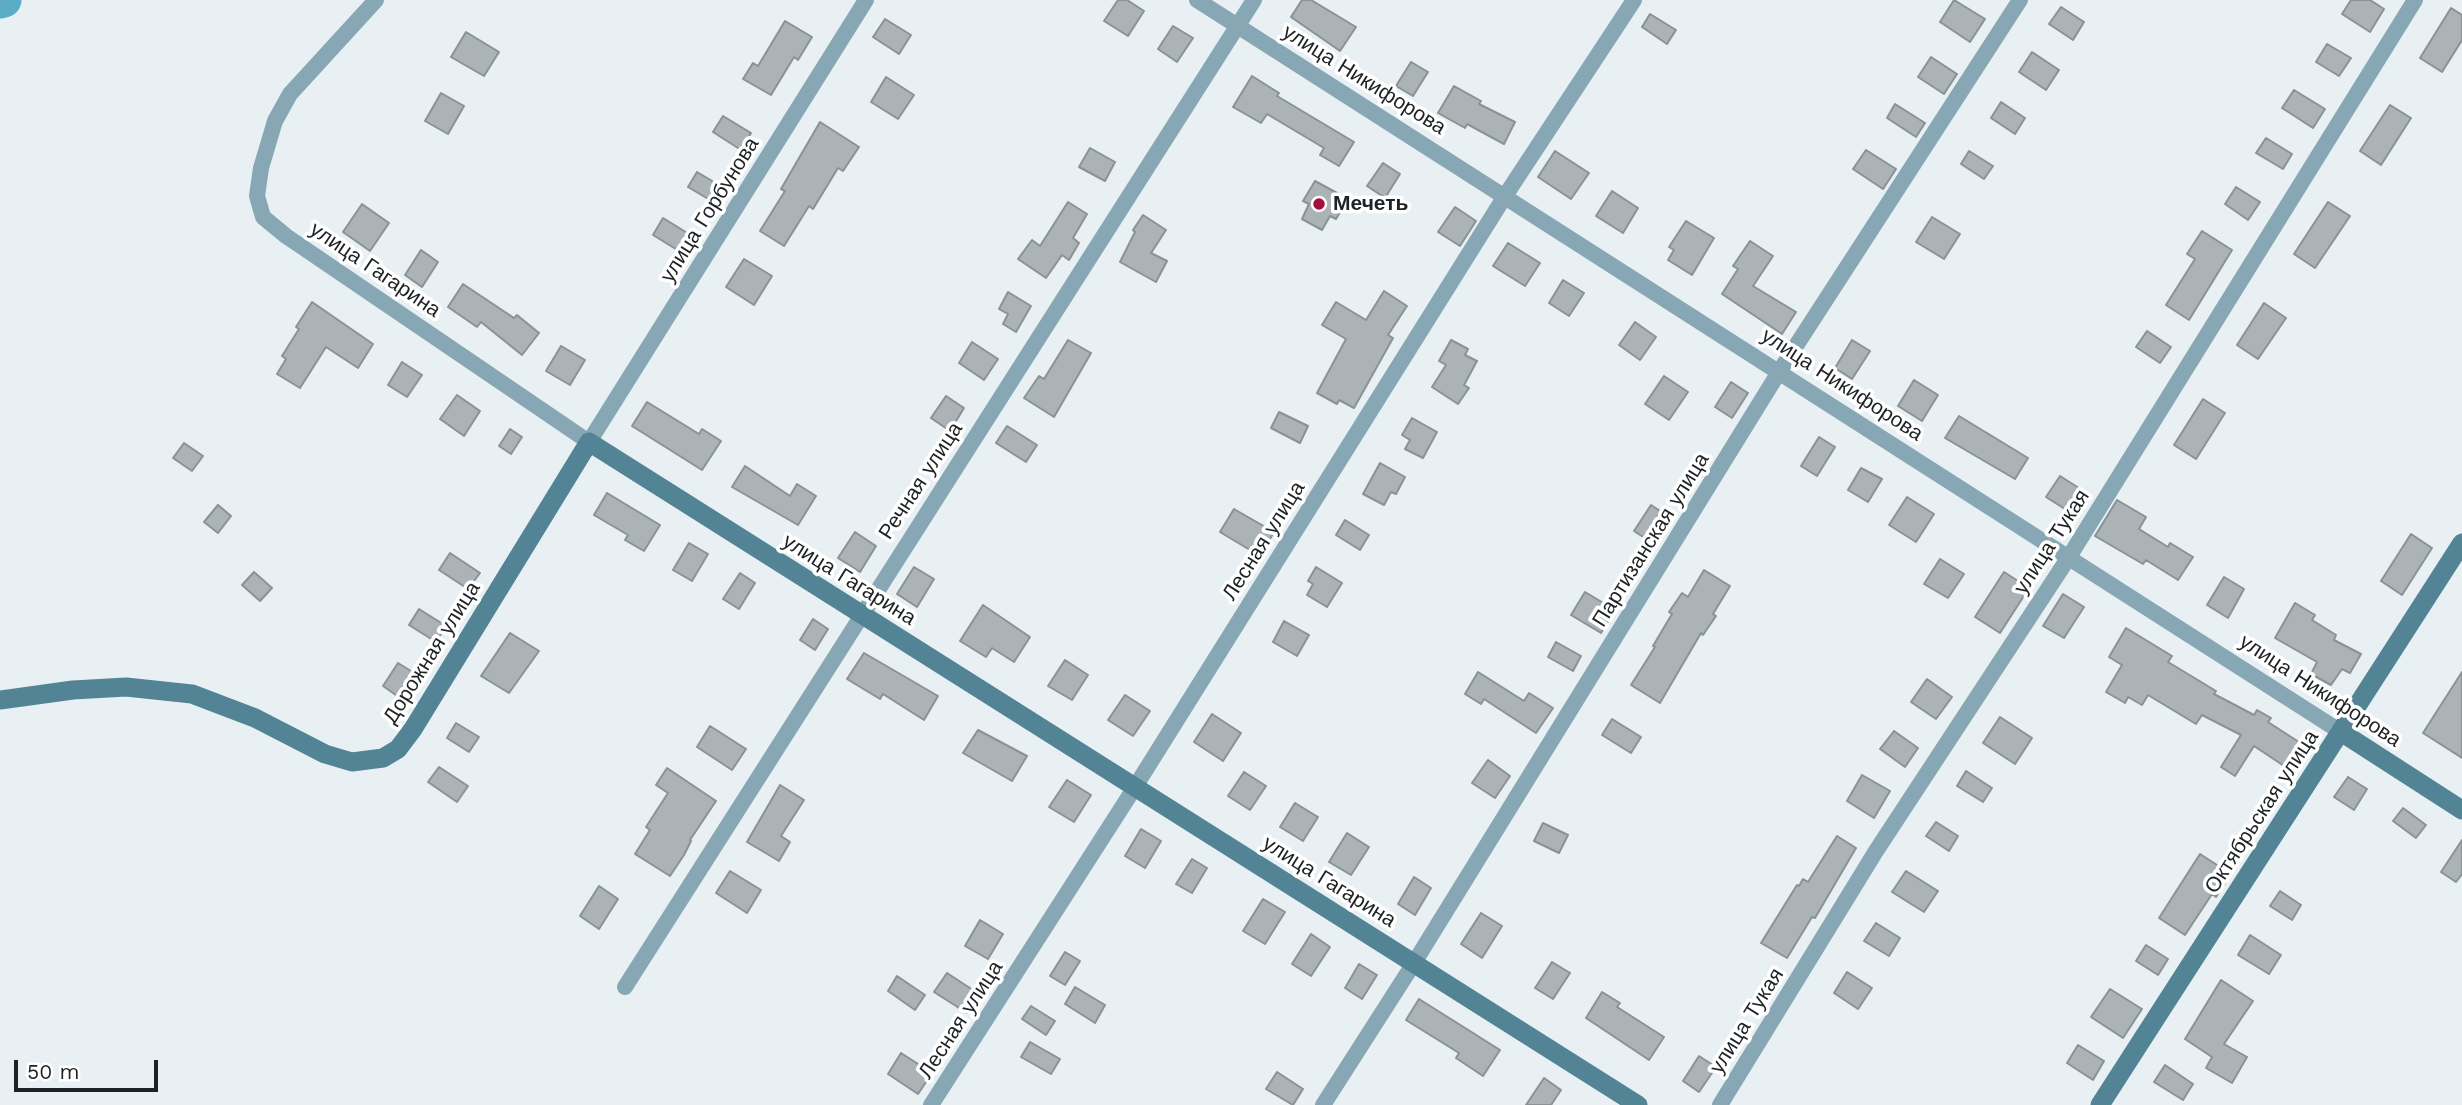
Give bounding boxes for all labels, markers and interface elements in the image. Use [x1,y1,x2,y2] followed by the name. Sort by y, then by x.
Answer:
[1278,20,1450,140] street label: улица Никифорова
[655,133,765,287] street label: улица Горбунова
[1333,191,1408,217] place label: Мечеть
[1311,196,1327,212] marker: Мечеть
[305,217,445,323] street label: улица Гагарина
[1756,323,1928,447] street label: улица Никифорова
[874,418,968,544] street label: Речная улица
[1587,448,1715,632] street label: Партизанская улица
[1217,477,1311,605] street label: Лесная улица
[2009,485,2095,599] street label: улица Тукая
[778,529,920,631] street label: улица Гагарина
[378,577,486,729] street label: Дорожная улица
[2234,629,2406,753] street label: улица Никифорова
[2200,726,2324,898] street label: Октябрьская улица
[1258,831,1400,933] street label: улица Гагарина
[914,956,1008,1084] street label: Лесная улица
[1705,964,1789,1078] street label: улица Тукая
[18,1046,161,1090] scale bar
[27,1059,79,1084] text: 50 m

